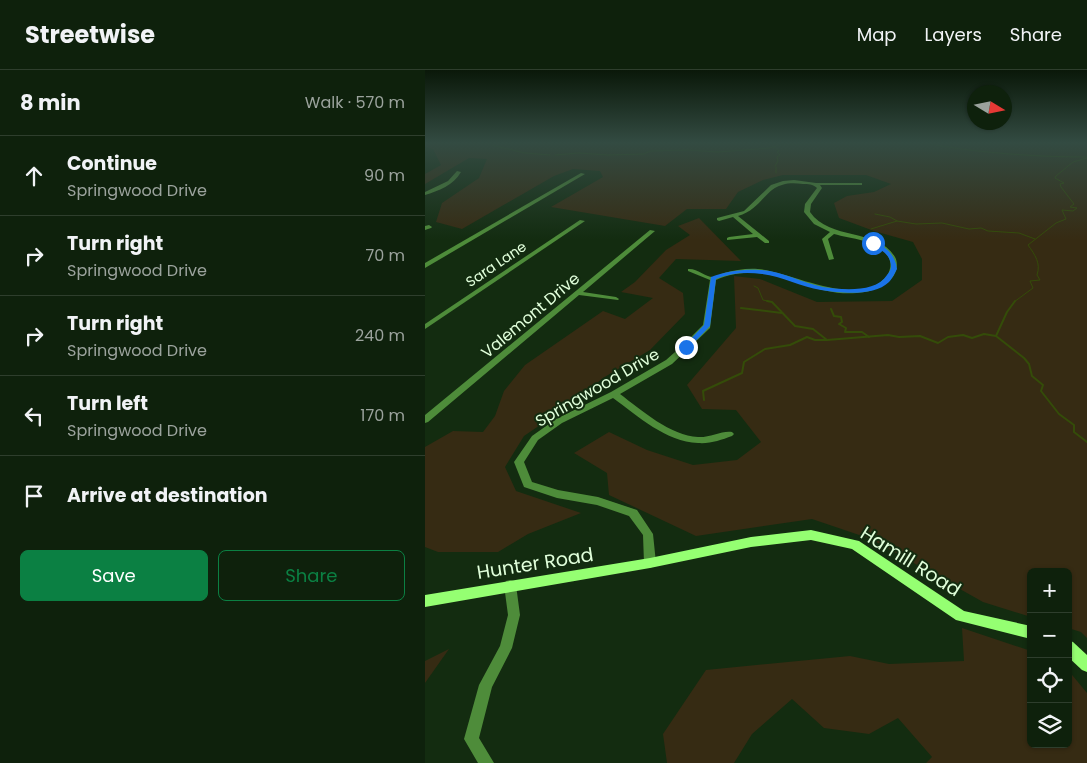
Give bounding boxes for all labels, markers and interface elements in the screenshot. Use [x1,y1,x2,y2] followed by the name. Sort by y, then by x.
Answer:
[25,18,155,51] text: Streetwise
[857,22,897,47] text: Map
[925,22,982,47] text: Layers
[1010,22,1062,47] text: Share
[967,85,1012,130] north arrow
[20,88,81,117] text: 8 min
[305,91,405,114] text: Walk · 570 m
[67,150,157,177] text: Continue
[20,162,48,190] icon: ahead
[364,164,405,187] text: 90 m
[67,179,207,202] text: Springwood Drive
[67,230,163,257] text: Turn right
[862,232,885,255] route start
[462,236,531,292] street label: Sara Lane
[20,242,48,270] icon: right
[365,244,405,267] text: 70 m
[67,259,207,282] text: Springwood Drive
[476,267,585,364] street label: Valemont Drive
[67,310,163,337] text: Turn right
[20,322,48,350] icon: right
[355,324,405,347] text: 240 m
[675,336,698,359] route end
[67,339,207,362] text: Springwood Drive
[531,342,664,432] street label: Springwood Drive
[67,390,148,417] text: Turn left
[20,402,48,430] icon: left
[360,404,405,427] text: 170 m
[67,419,207,442] text: Springwood Drive
[20,482,48,510] icon: arrive
[67,482,268,509] text: Arrive at destination
[855,520,966,603] street label: Hamill Road
[475,541,595,586] street label: Hunter Road
[20,550,208,601] button: Save
[218,550,405,601] button: Share
[1027,568,1072,748] map controls
[1027,568,1072,613] button: +
[1027,613,1072,658] button: −
[1027,658,1072,703] button: locate
[1027,703,1072,748] button: layers

